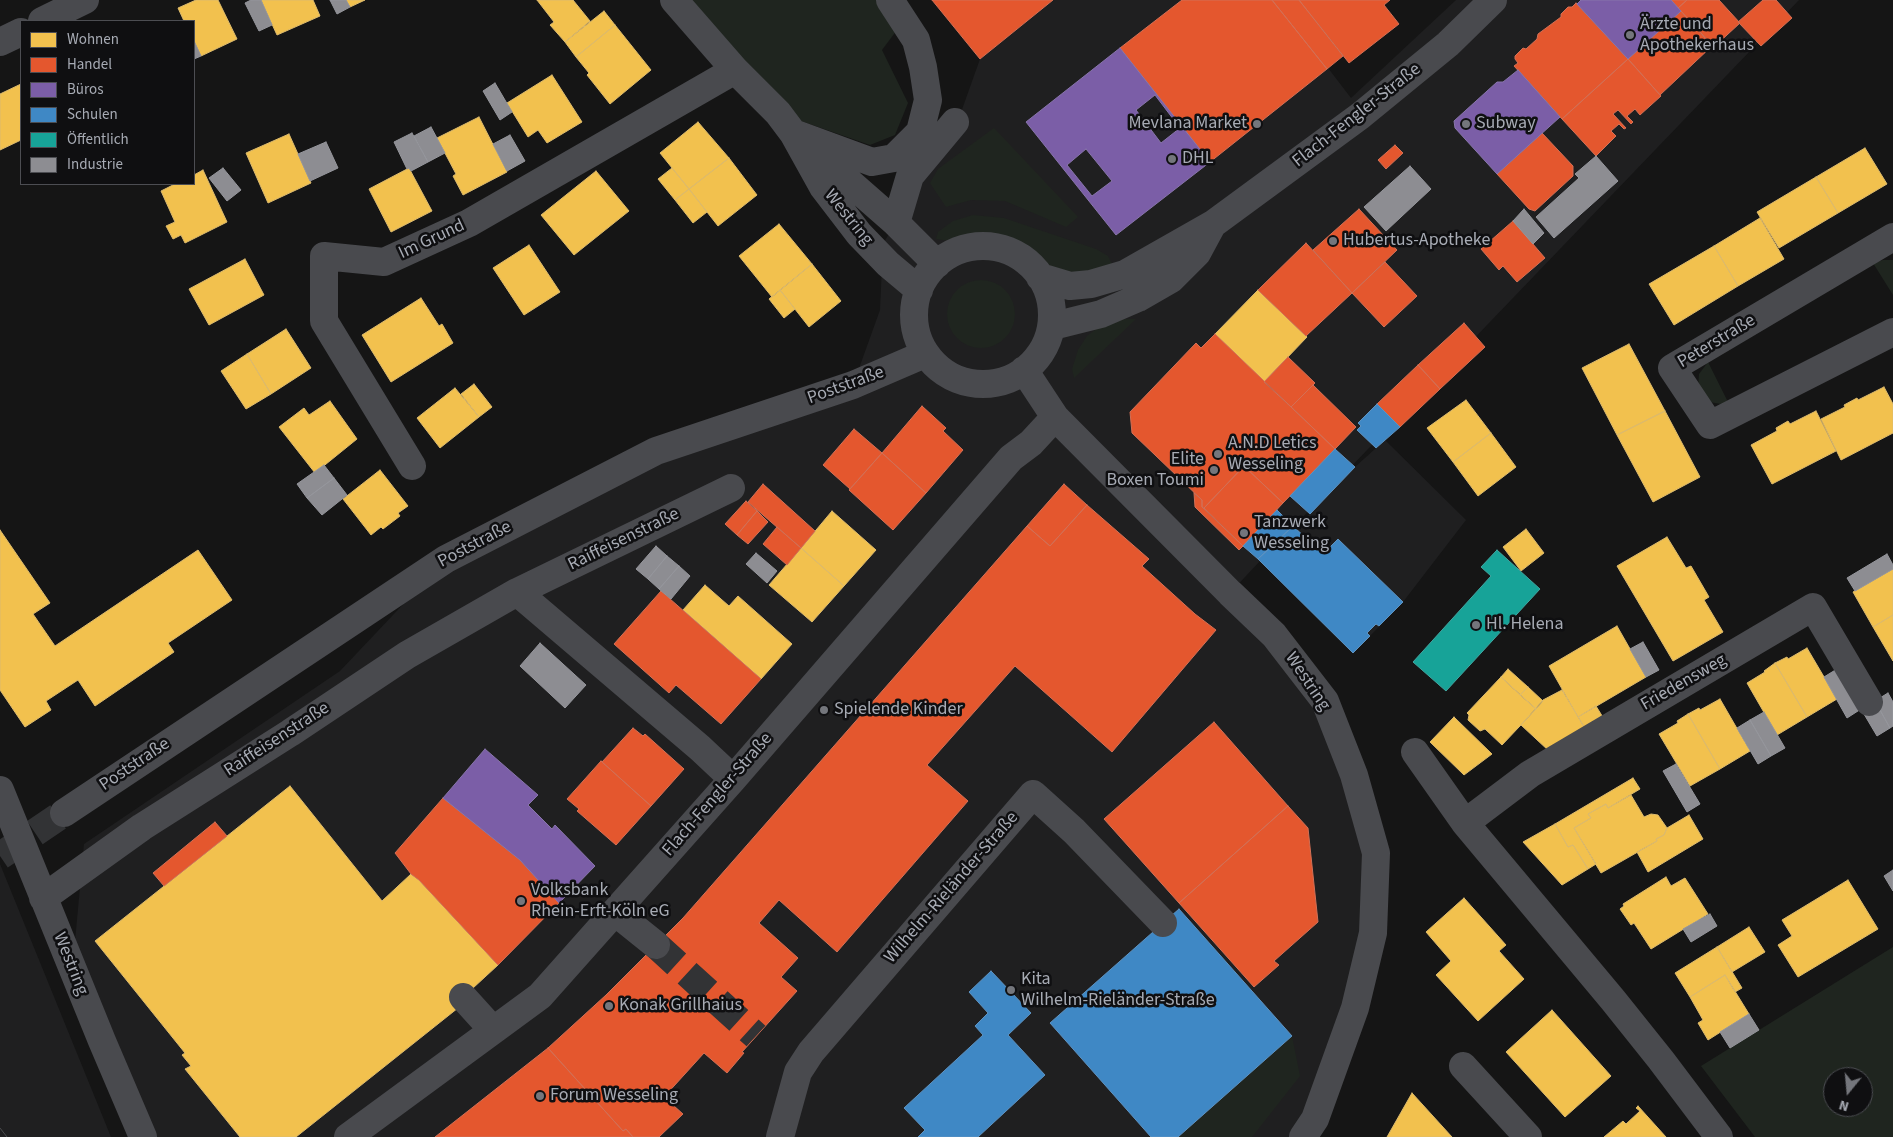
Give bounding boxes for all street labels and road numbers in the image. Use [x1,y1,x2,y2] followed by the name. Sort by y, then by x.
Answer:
[1289,59,1425,173] street label: Flach-Fengler-Straße
[819,186,877,250] street label: Westring
[396,215,468,265] street label: Im Grund
[1674,310,1760,374] street label: Peterstraße
[805,362,887,410] street label: Poststraße
[565,504,683,576] street label: Raiffeisenstraße
[435,517,515,573] street label: Poststraße
[1280,649,1334,715] street label: Westring
[1637,650,1731,716] street label: Friedensweg
[220,698,334,782] street label: Raiffeisenstraße
[658,729,778,861] street label: Flach-Fengler-Straße
[96,734,174,796] street label: Poststraße
[880,808,1024,968] street label: Wilhelm-Rieländer-Straße
[48,929,92,999] street label: Westring

